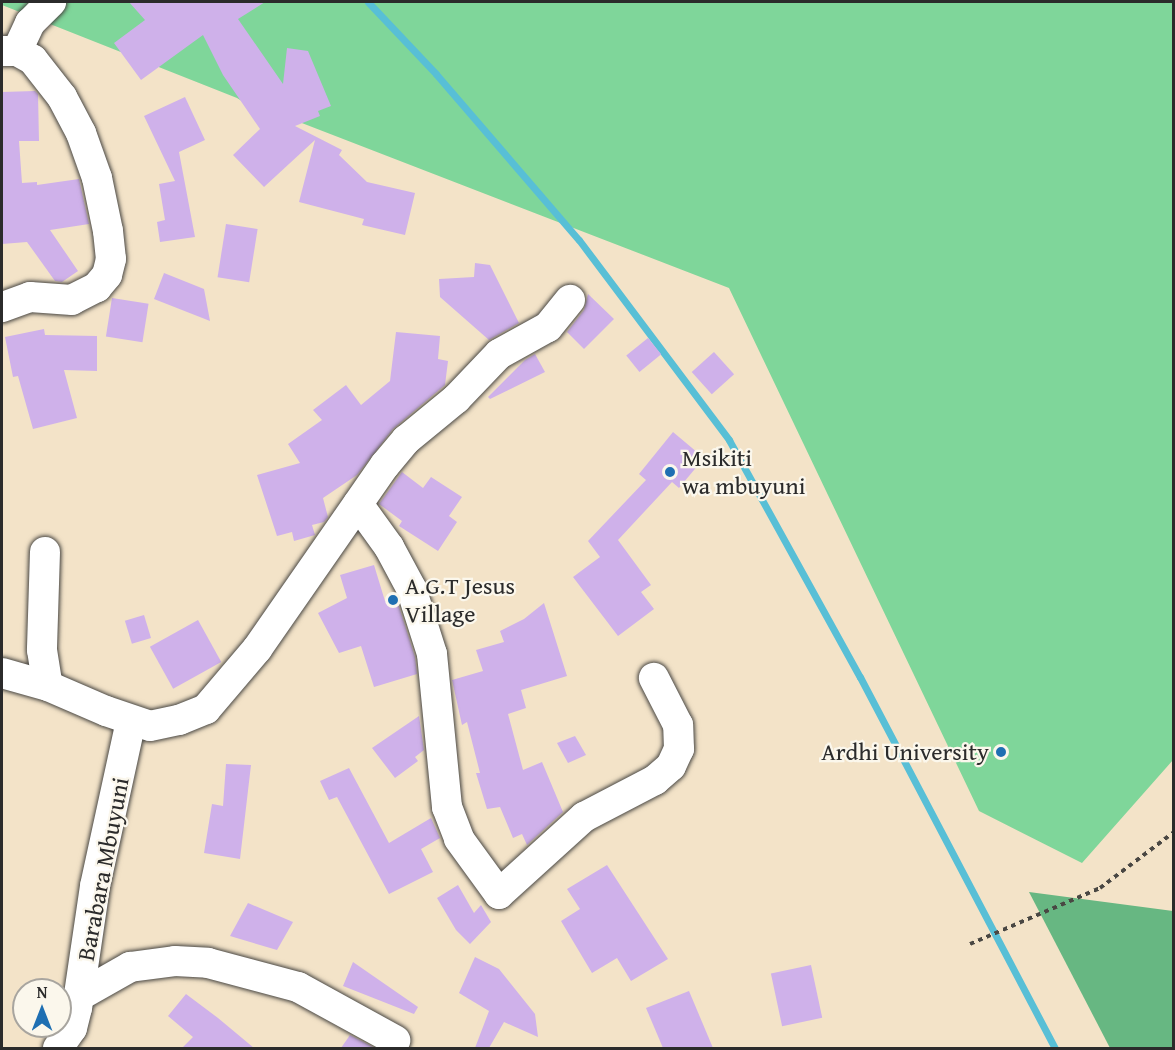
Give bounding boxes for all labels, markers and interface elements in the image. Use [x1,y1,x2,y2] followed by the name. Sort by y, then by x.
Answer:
[682,444,805,500] place label: Msikiti wa mbuyuni
[663,465,677,479] marker: Msikiti wa mbuyuni
[405,572,515,628] place label: A.G.T Jesus Village
[386,593,400,607] marker: A.G.T Jesus Village
[821,738,989,766] place label: Ardhi University
[994,745,1008,759] marker: Ardhi University
[71,775,135,963] street label: Barabara Mbuyuni
[12,978,72,1038] north arrow
[37,980,47,1004] text: N

